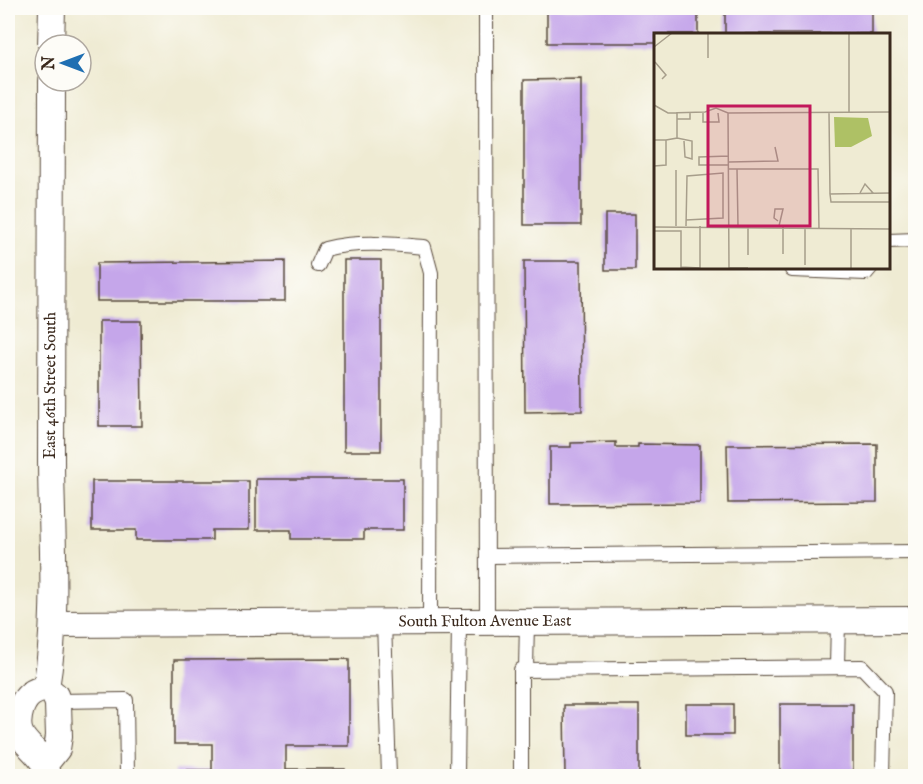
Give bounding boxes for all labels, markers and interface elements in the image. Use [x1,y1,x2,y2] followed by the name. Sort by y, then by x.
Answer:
[33,33,93,93] north arrow
[654,33,890,268] inset map
[40,56,60,71] text: N
[41,311,61,459] street label: East 46th Street South
[398,612,572,632] street label: South Fulton Avenue East

